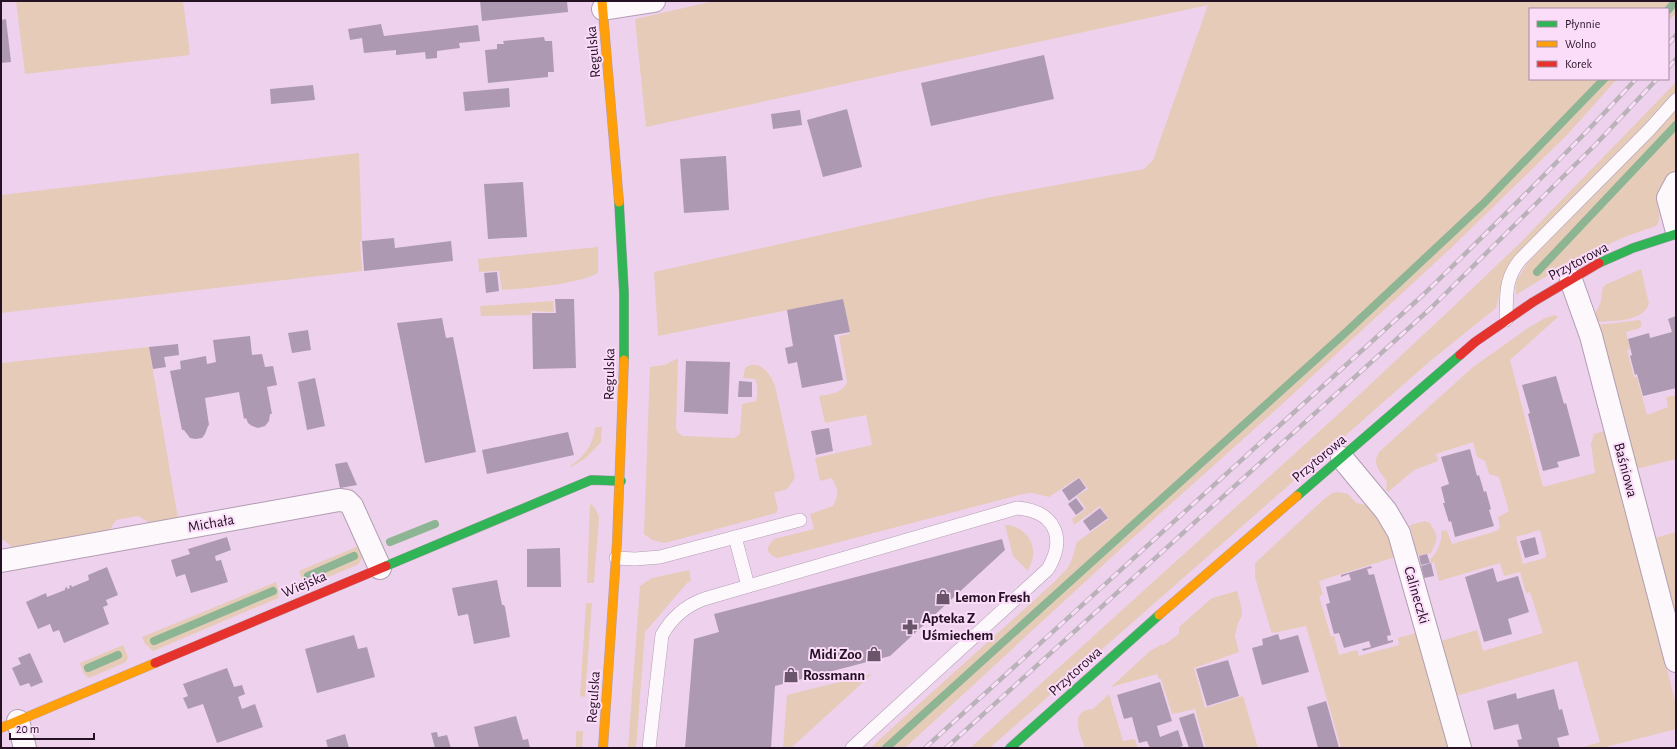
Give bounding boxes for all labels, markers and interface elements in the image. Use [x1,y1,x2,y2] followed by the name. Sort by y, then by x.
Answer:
[1529,8,1669,80] legend
[1565,18,1600,31] text: Płynnie
[584,25,603,79] street label: Regulska
[1565,38,1596,50] text: Wolno
[1565,58,1592,70] text: Korek
[1546,239,1611,283] street label: Przytorowa
[602,348,617,400] street label: Regulska
[1289,432,1349,485] street label: Przytorowa
[1611,441,1640,499] street label: Baśniowa
[187,512,235,535] street label: Michała
[1401,565,1432,626] street label: Calineczki
[280,568,329,601] street label: Wiejska
[934,588,952,606] shop icon: Lemon Fresh
[955,590,1031,605] place label: Lemon Fresh
[922,611,993,643] place label: Apteka Z Uśmiechem
[901,618,919,636] pharmacy icon: Apteka Z Uśmiechem
[1046,644,1105,699] street label: Przytorowa
[865,645,883,663] shop icon: Midi Zoo
[809,647,862,662] place label: Midi Zoo
[782,666,800,684] shop icon: Rossmann
[803,668,865,683] place label: Rossmann
[584,670,603,724] street label: Regulska
[10,715,94,741] scale bar
[16,723,39,735] text: 20 m

